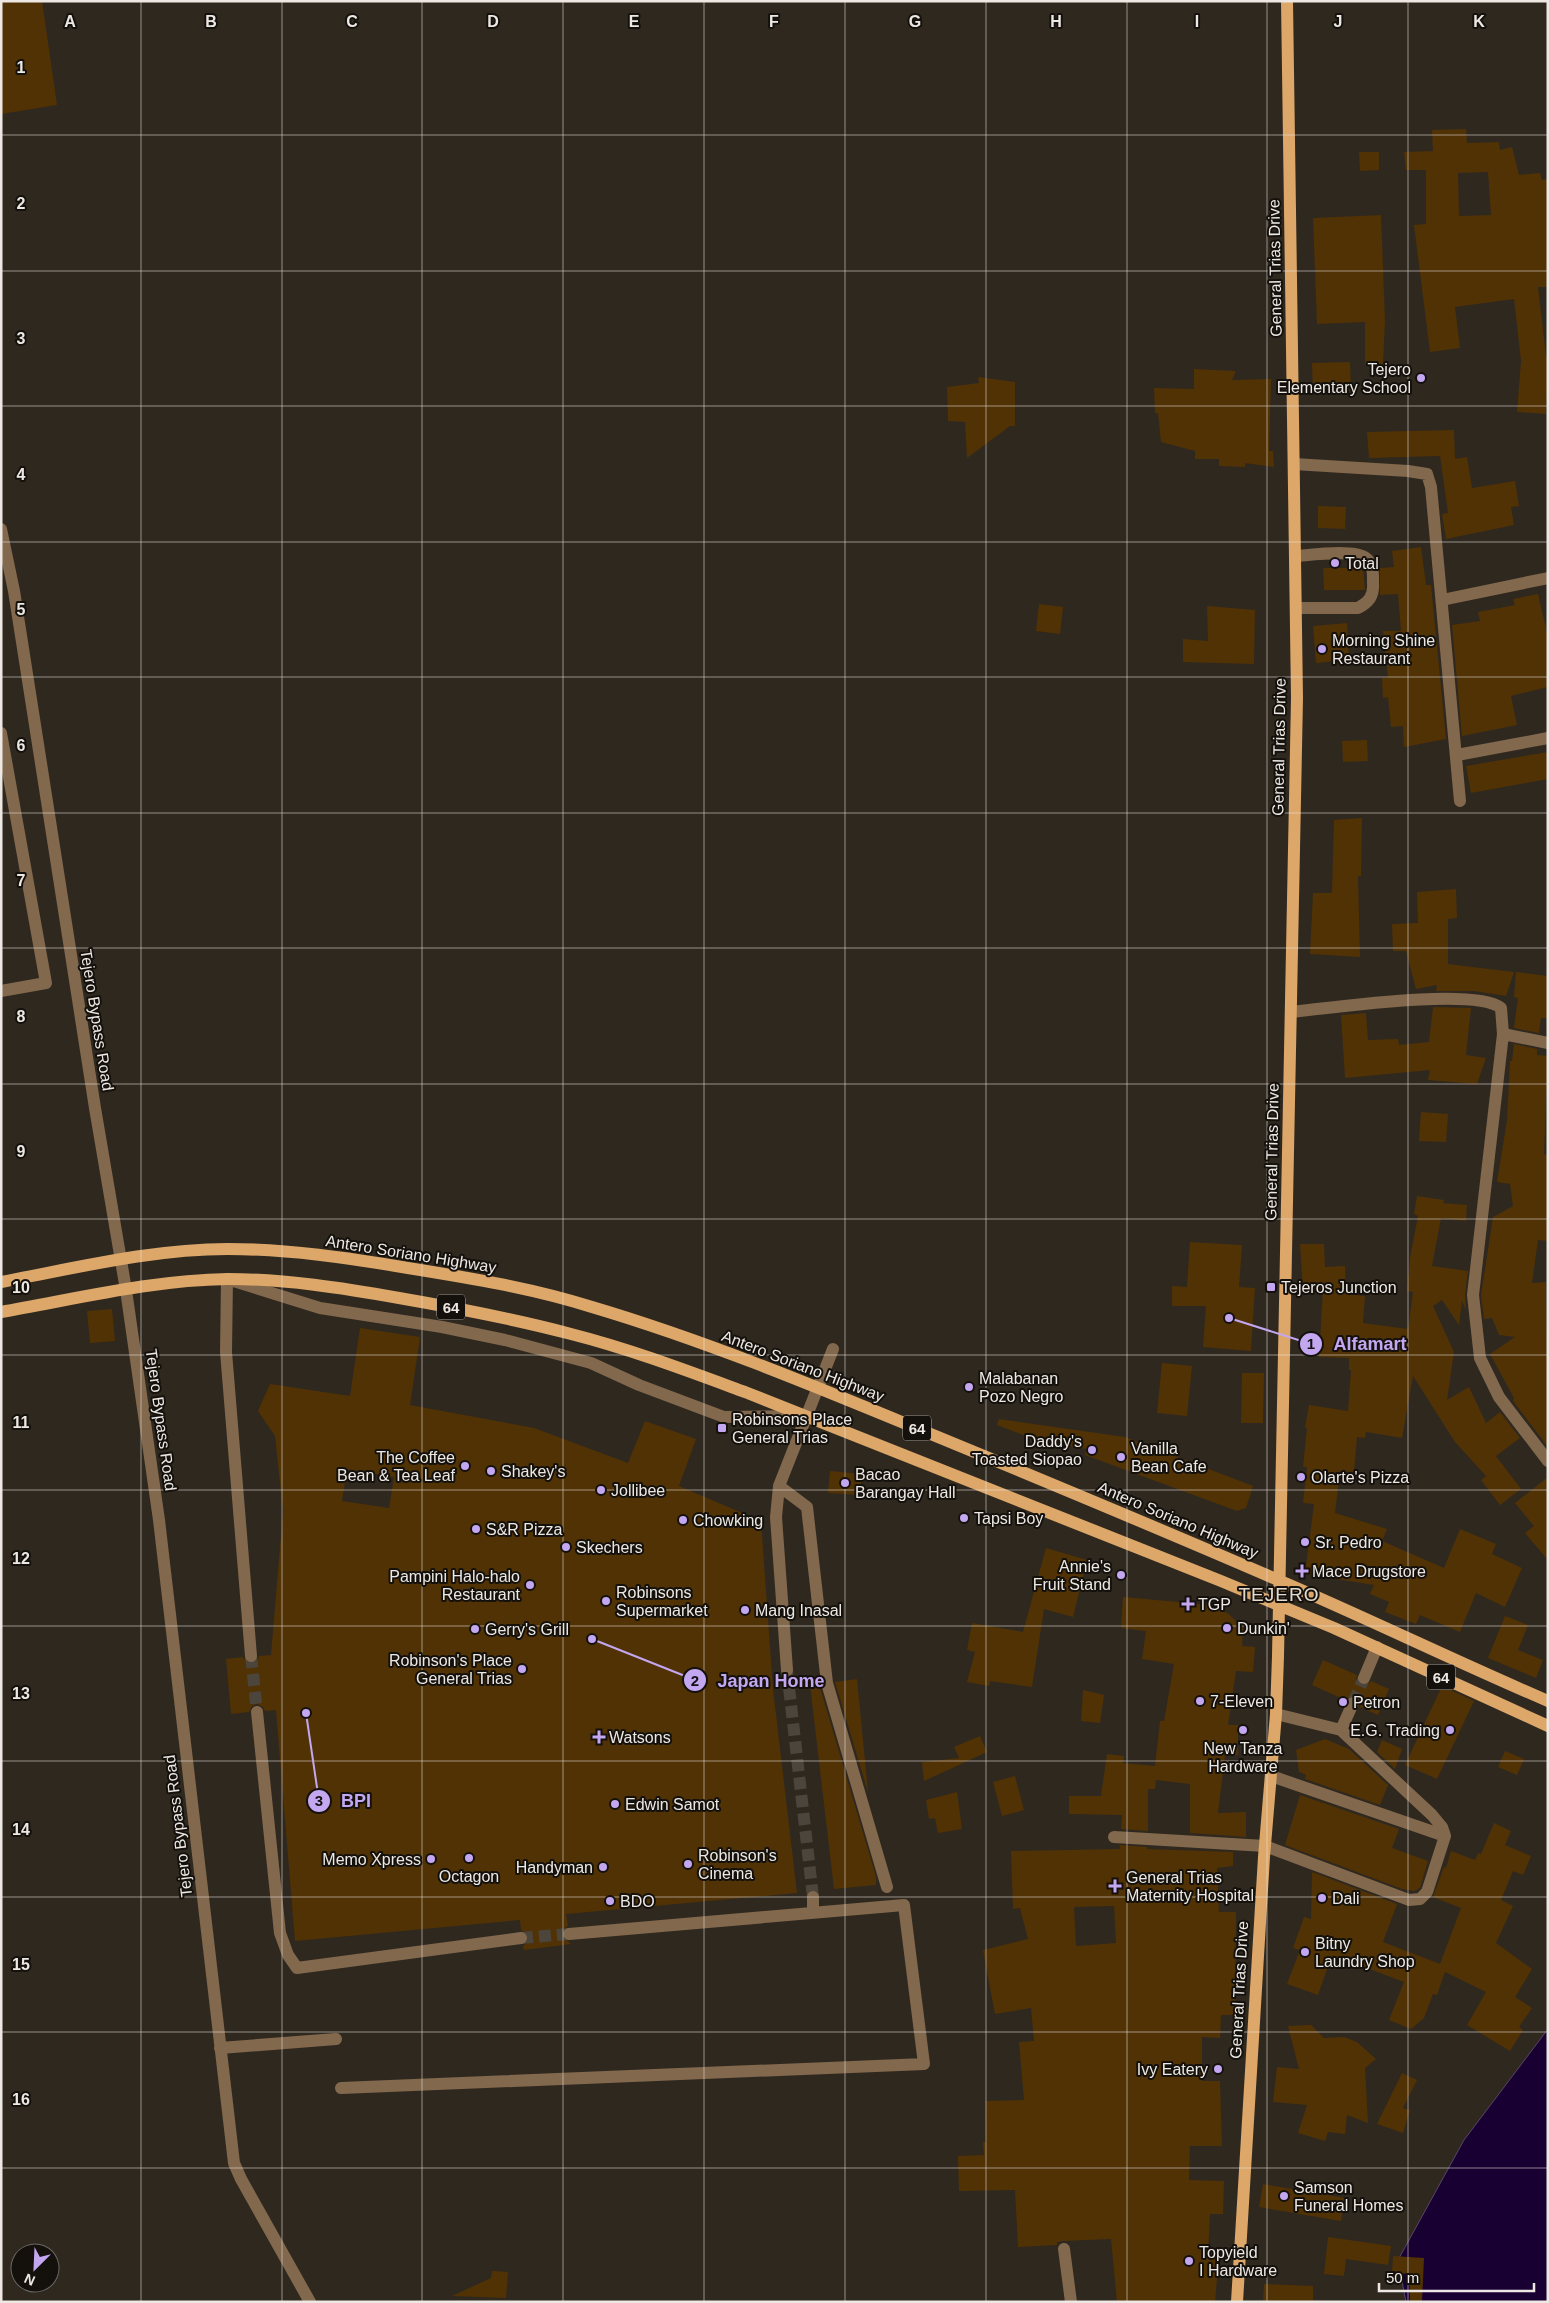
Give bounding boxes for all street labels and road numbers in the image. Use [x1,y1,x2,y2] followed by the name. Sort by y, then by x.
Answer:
[1265,199,1285,337] street label: General Trias Drive
[1269,678,1289,816] street label: General Trias Drive
[77,948,117,1092] street label: Tejero Bypass Road
[1262,1083,1282,1221] street label: General Trias Drive
[324,1232,498,1276] street label: Antero Soriano Highway
[437,1294,465,1320] road number: 64
[719,1327,887,1405] street label: Antero Soriano Highway
[143,1348,179,1492] street label: Tejero Bypass Road
[903,1416,931,1440] road number: 64
[1095,1478,1261,1562] street label: Antero Soriano Highway
[1427,1664,1455,1690] road number: 64
[161,1754,195,1898] street label: Tejero Bypass Road
[1227,1921,1251,2059] street label: General Trias Drive

